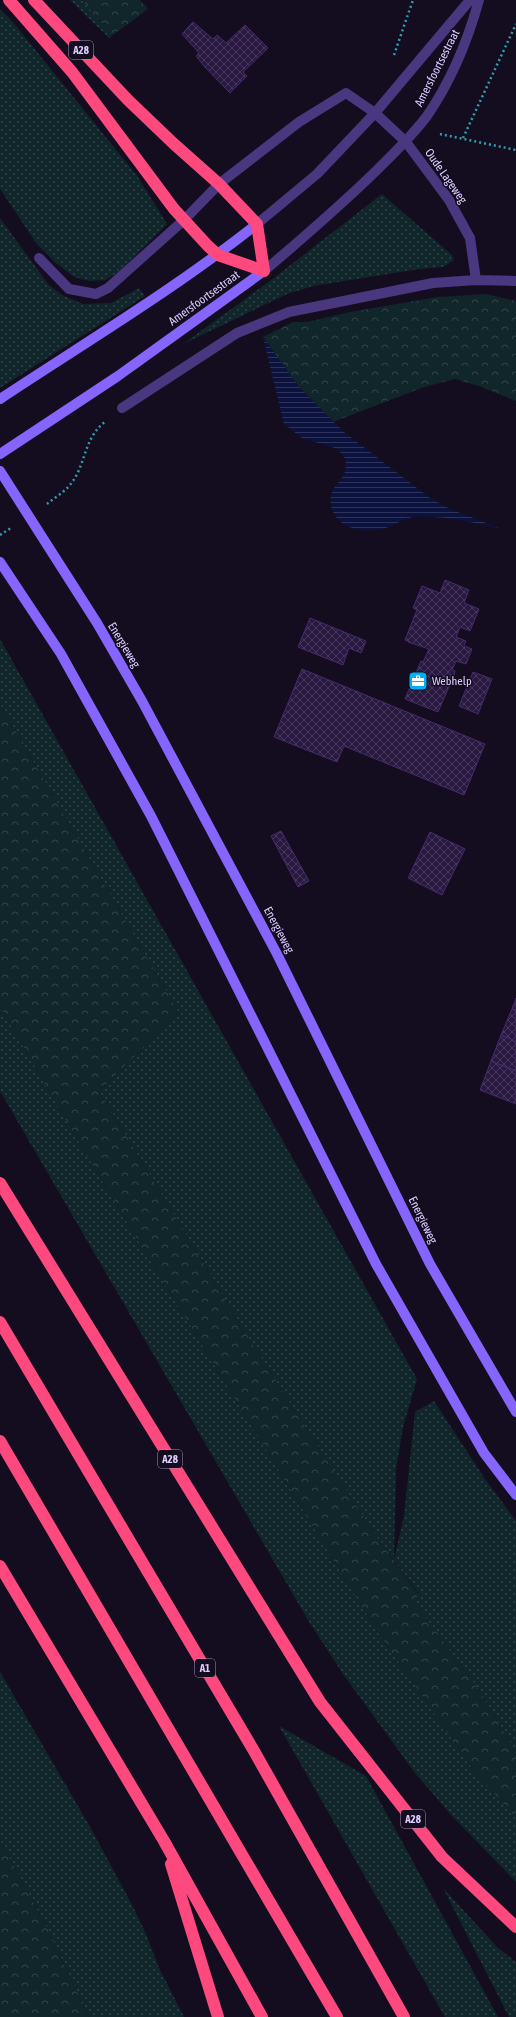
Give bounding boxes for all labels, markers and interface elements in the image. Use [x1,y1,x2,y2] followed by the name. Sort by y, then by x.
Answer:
[412,27,463,109] street label: Amersfoortsestraat
[69,41,93,59] road number: A28
[422,146,470,207] street label: Oude Lageweg
[166,267,243,329] street label: Amersfoortsestraat
[105,620,143,671] street label: Energieweg
[407,670,429,692] office icon: Webhelp
[432,674,472,688] place label: Webhelp
[261,904,297,956] street label: Energieweg
[406,1194,441,1246] street label: Energieweg
[158,1450,182,1468] road number: A28
[195,1659,215,1677] road number: A1
[401,1810,425,1828] road number: A28

